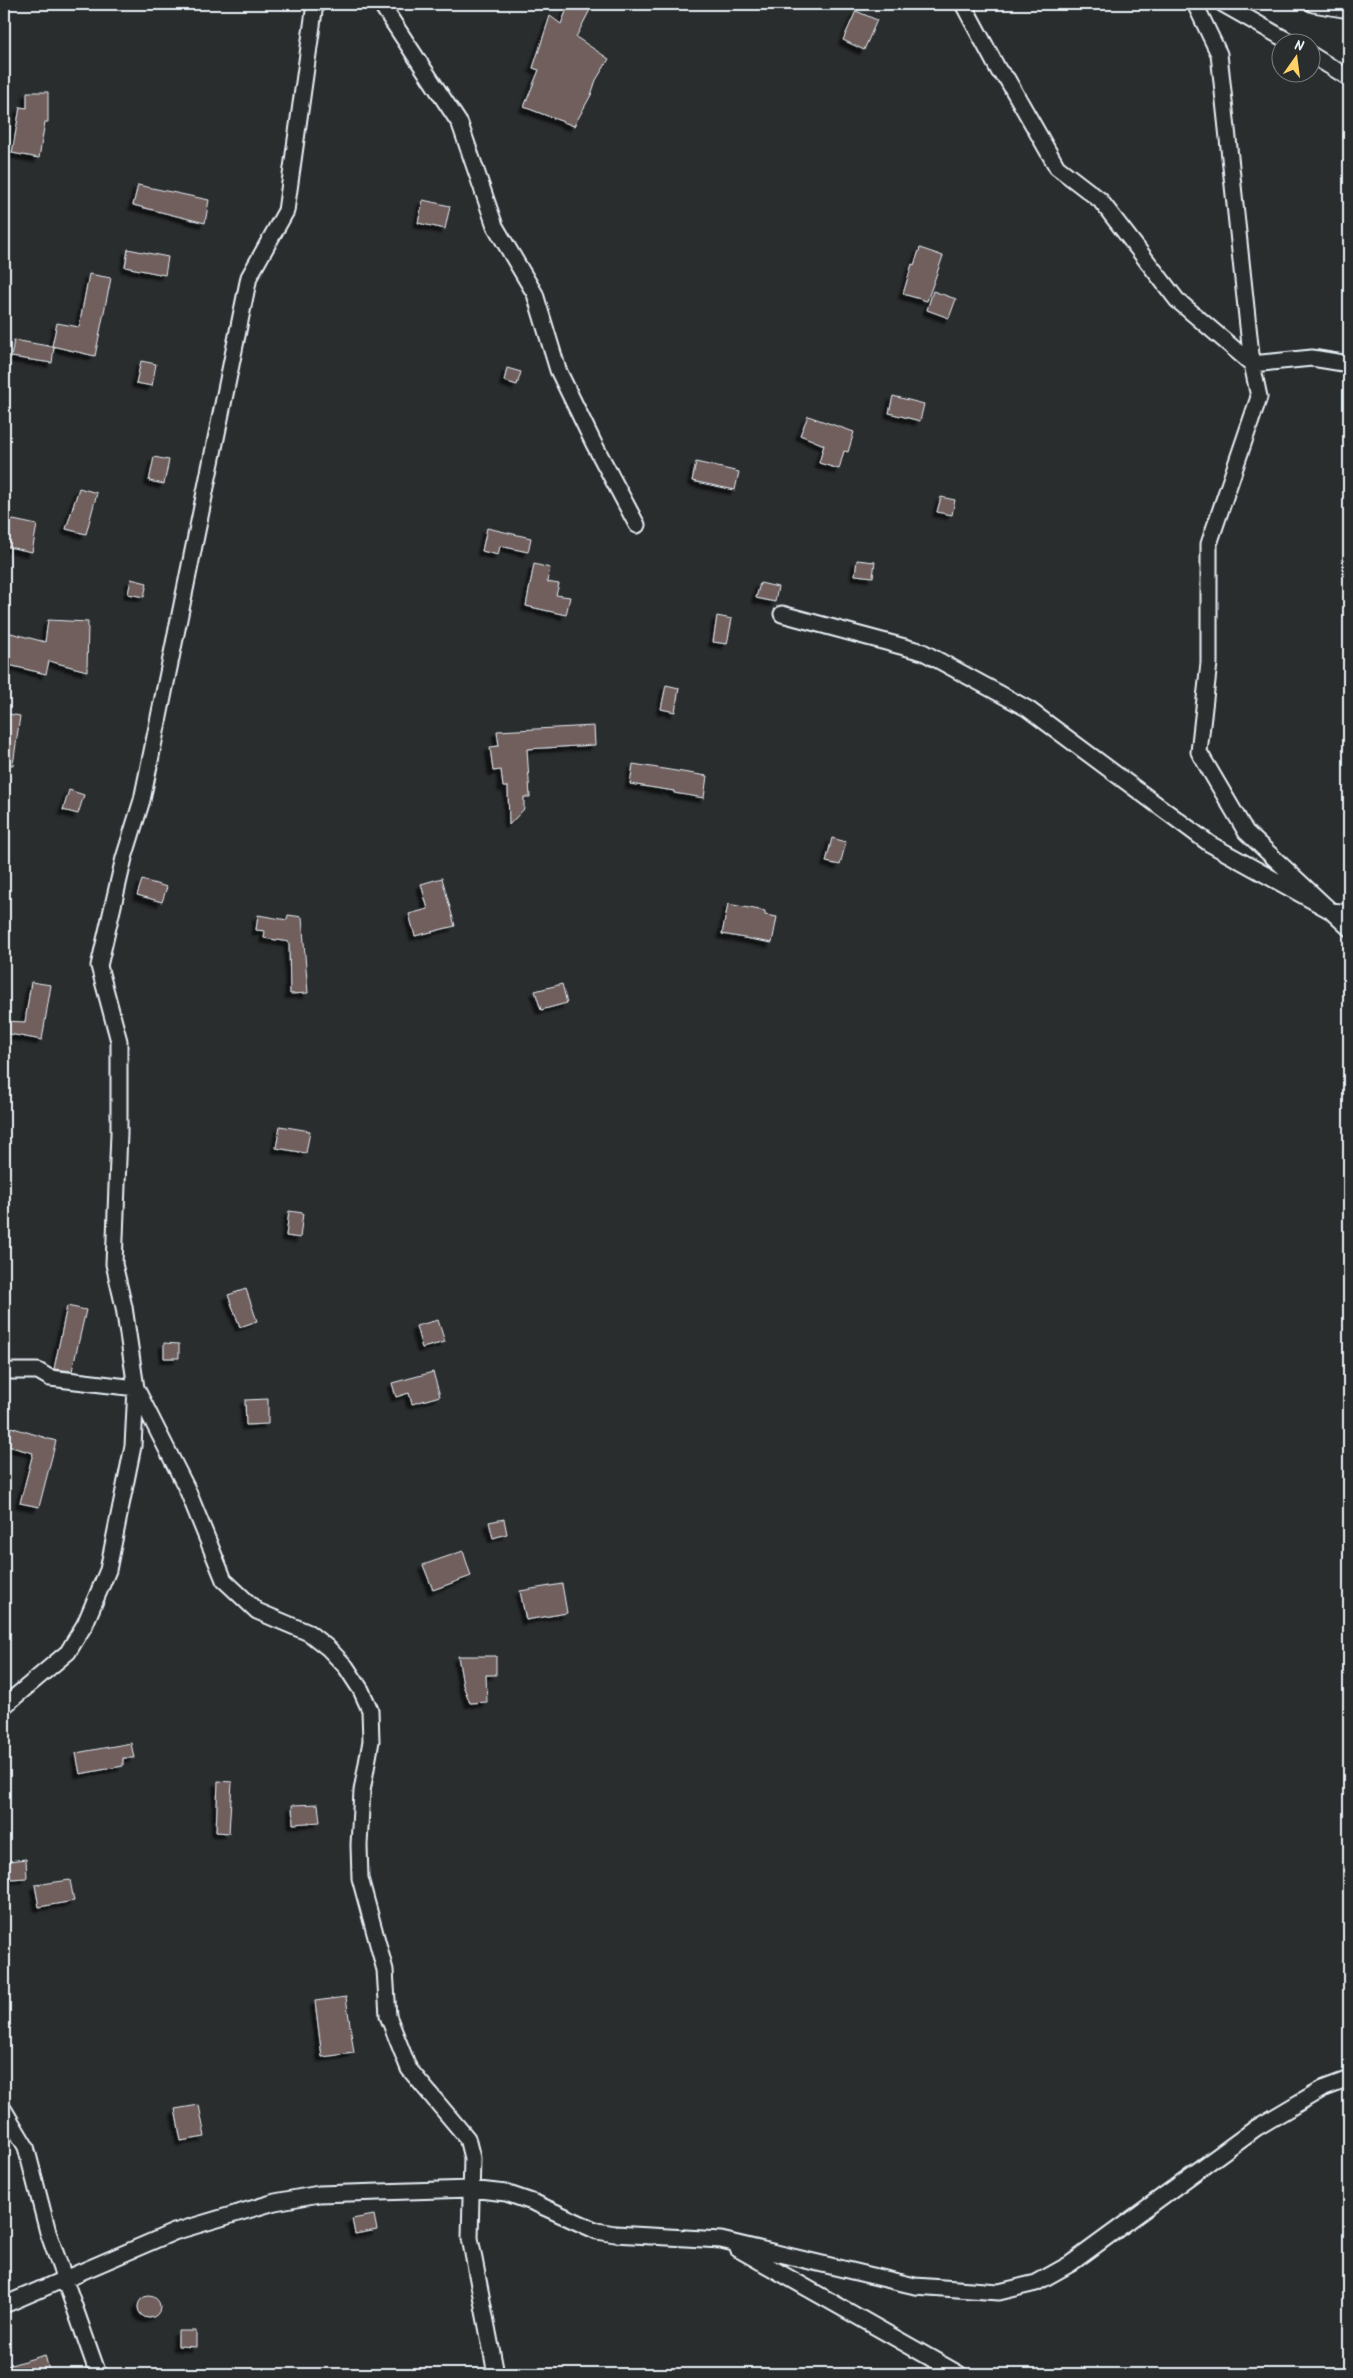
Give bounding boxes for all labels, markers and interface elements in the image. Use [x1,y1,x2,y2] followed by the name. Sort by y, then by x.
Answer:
[1270,32,1320,82] north arrow
[1292,35,1306,58] text: N

